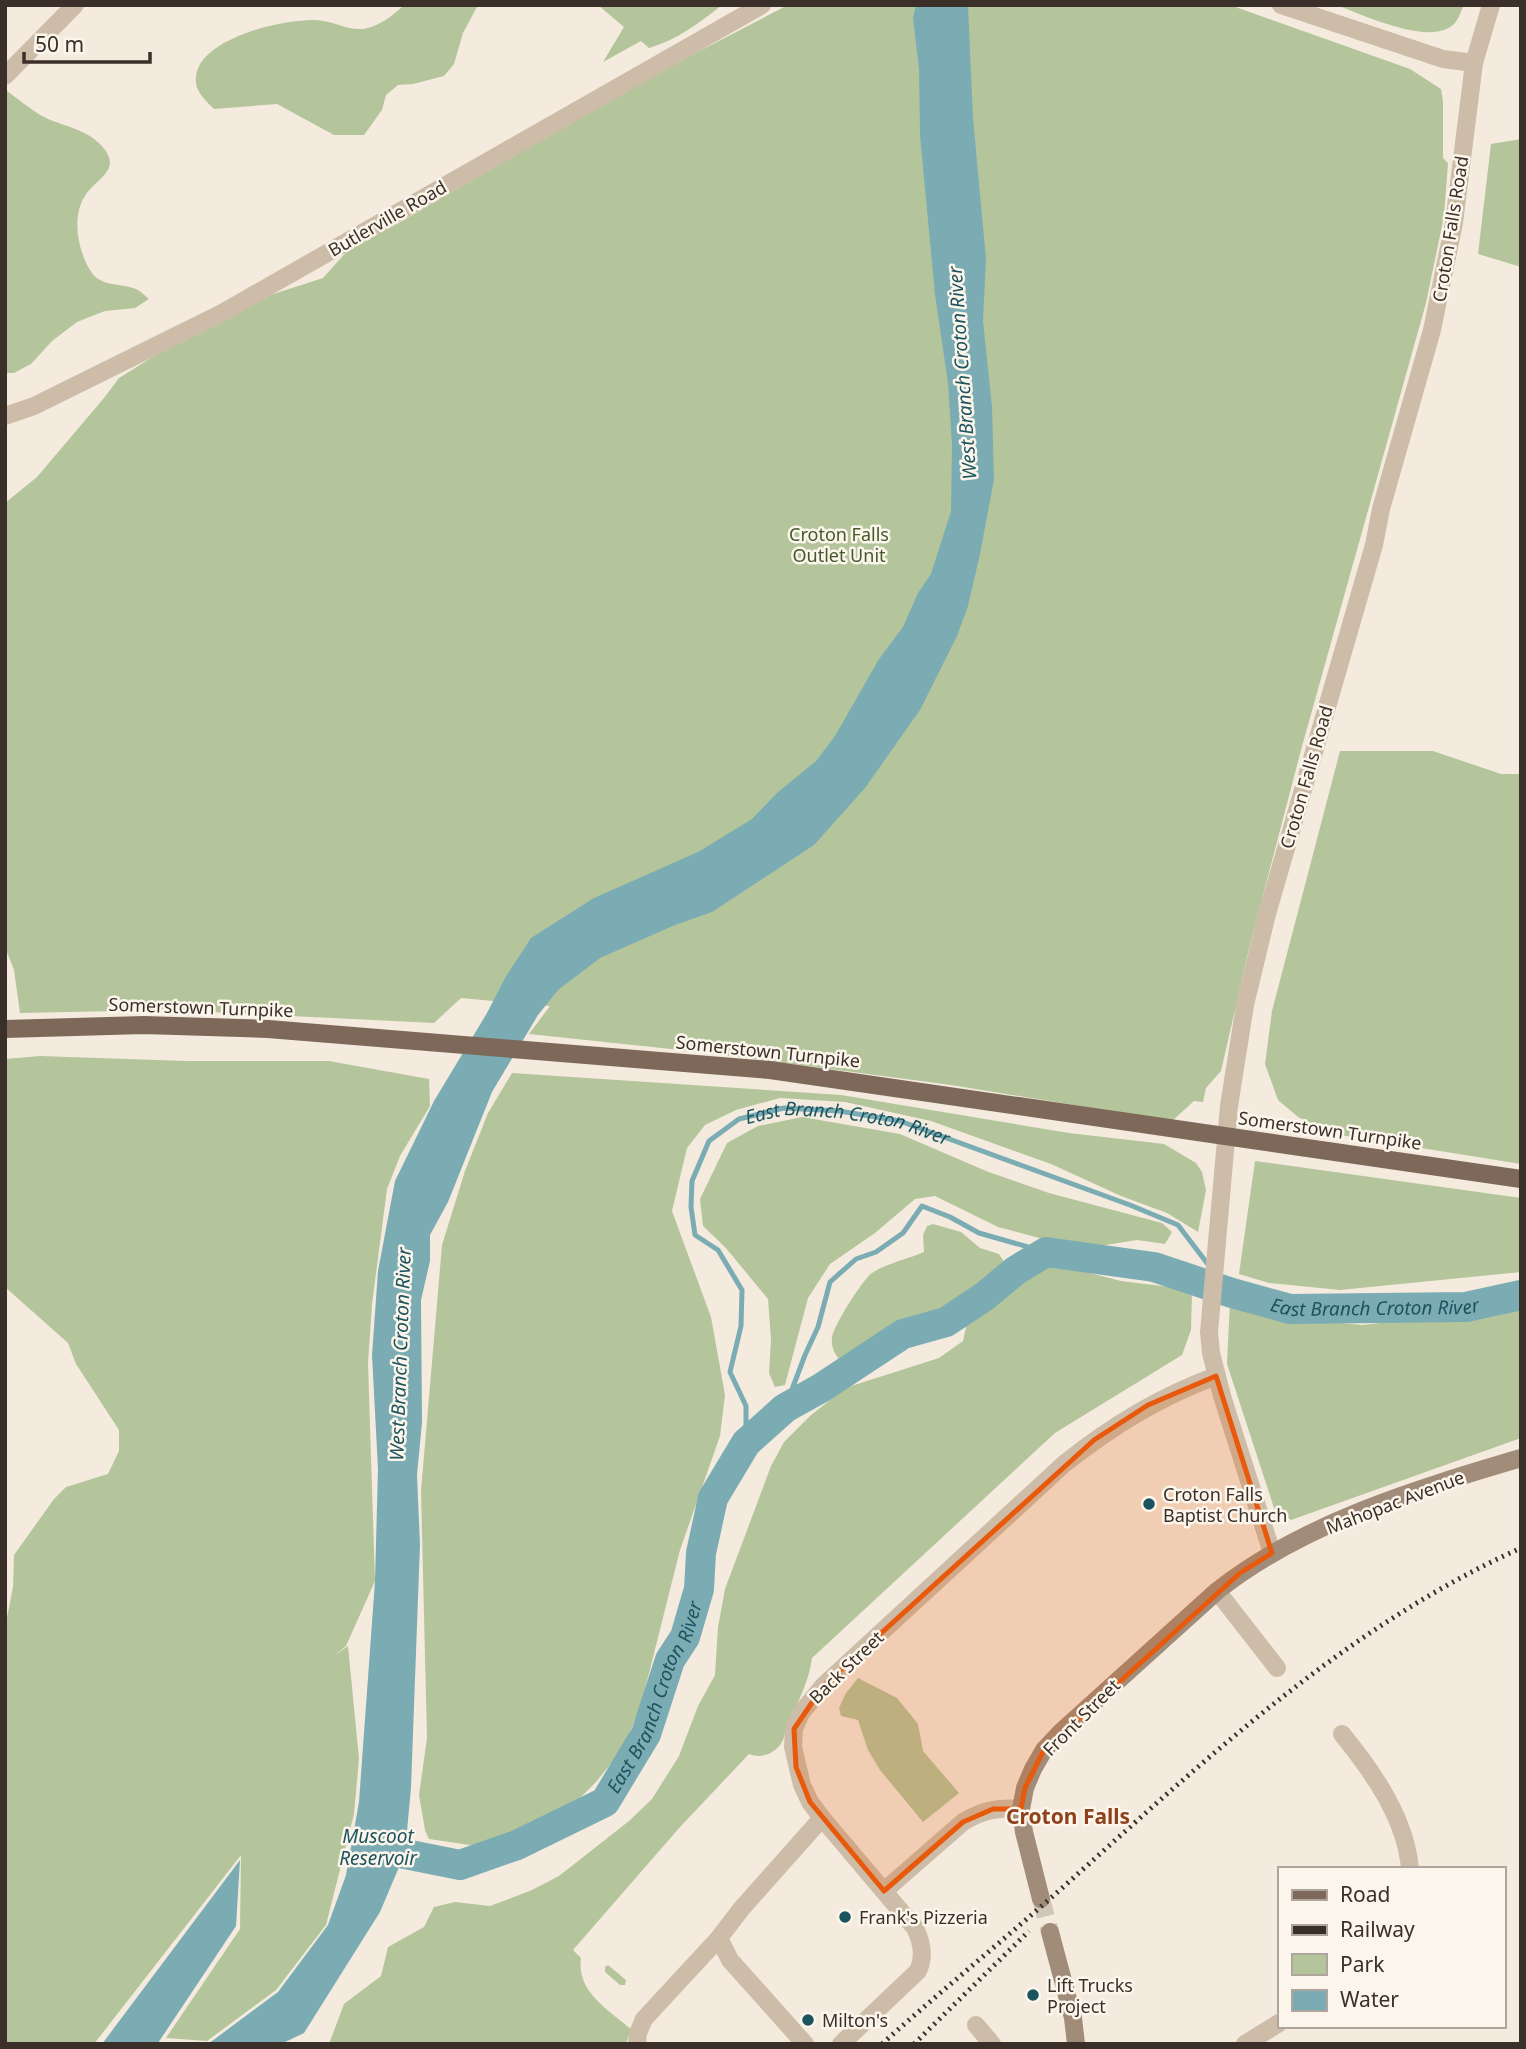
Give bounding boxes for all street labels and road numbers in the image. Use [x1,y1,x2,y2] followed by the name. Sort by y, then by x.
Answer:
[1427,154,1473,304] street label: Croton Falls Road
[324,174,450,262] street label: Butlerville Road
[1274,703,1338,851] street label: Croton Falls Road
[108,992,294,1022] street label: Somerstown Turnpike
[675,1029,861,1073] street label: Somerstown Turnpike
[1237,1105,1423,1155] street label: Somerstown Turnpike
[1322,1465,1468,1539] street label: Mahopac Avenue
[803,1625,889,1709] street label: Back Street
[1037,1673,1125,1761] street label: Front Street

